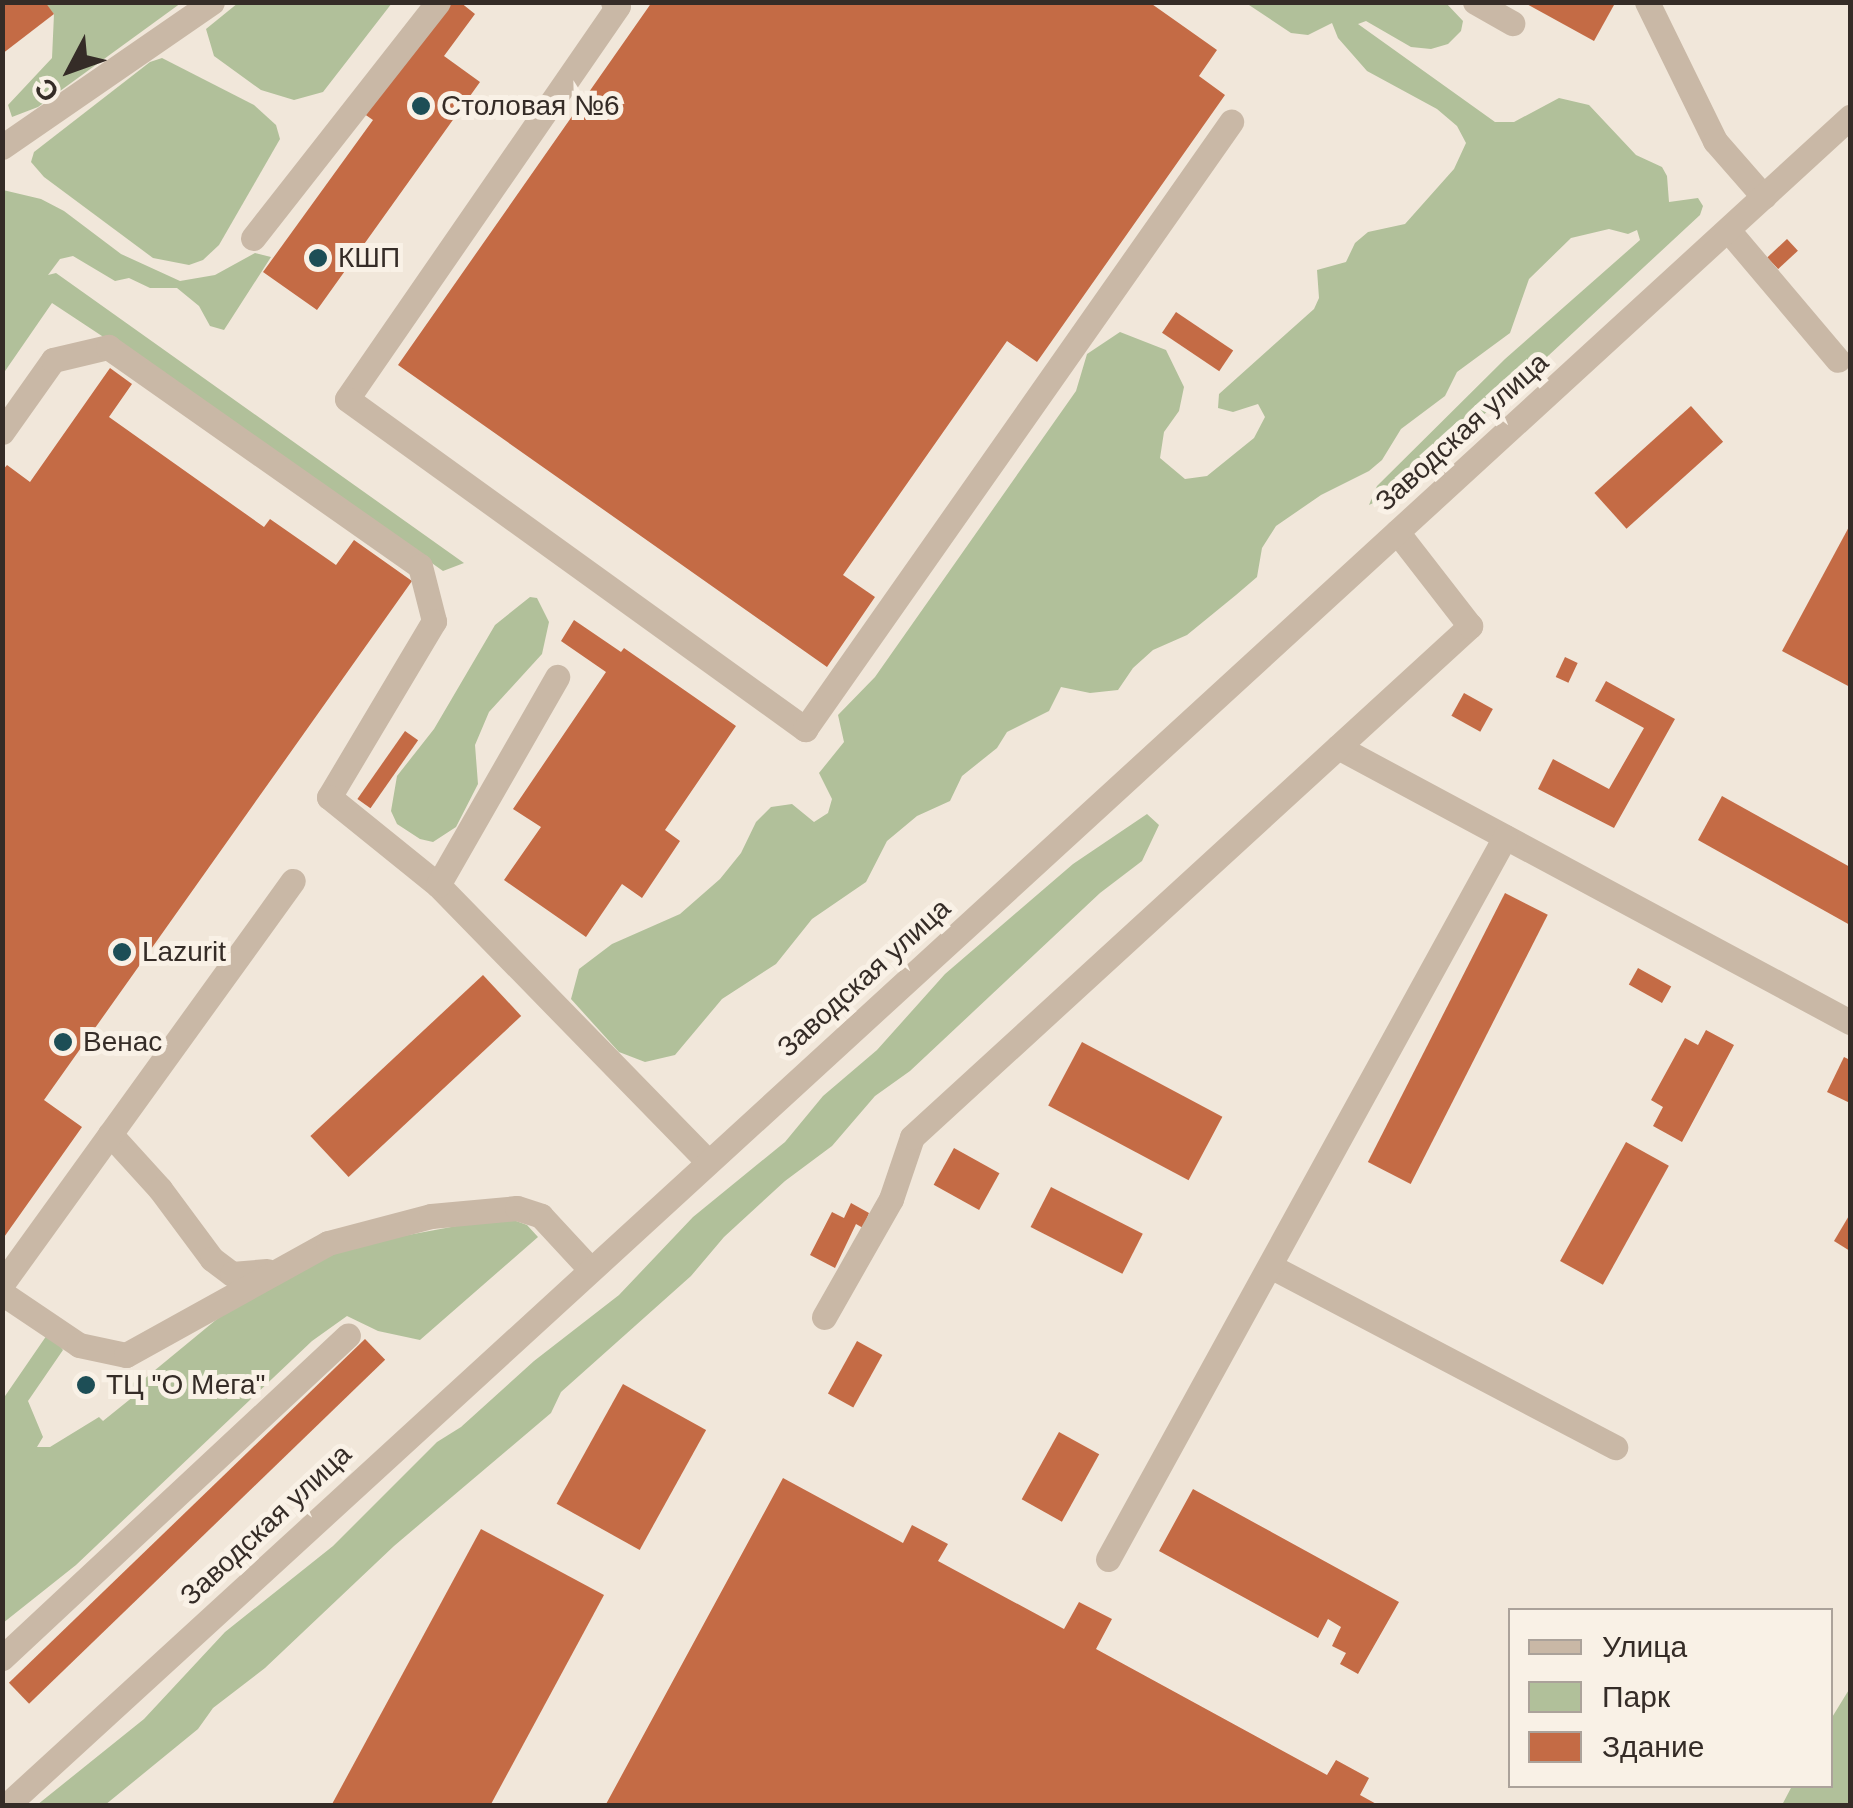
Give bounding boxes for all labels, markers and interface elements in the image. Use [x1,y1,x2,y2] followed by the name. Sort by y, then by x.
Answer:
[20,20,120,120] north arrow
[29,72,65,108] text: С
[441,89,620,123] place label: Столовая №6
[410,95,432,117] marker: Столовая №6
[338,241,400,275] place label: КШП
[307,247,329,269] marker: КШП
[1369,346,1555,518] street label: Заводская улица
[771,892,957,1064] street label: Заводская улица
[142,935,226,969] place label: Lazurit
[111,941,133,963] marker: Lazurit
[83,1025,162,1059] place label: Венас
[52,1031,74,1053] marker: Венас
[106,1368,265,1402] place label: ТЦ "О Мега"
[75,1374,97,1396] marker: ТЦ "О Мега"
[174,1437,358,1613] street label: Заводская улица
[1508,1608,1833,1788] legend
[1602,1630,1687,1663] text: Улица
[1602,1680,1670,1713] text: Парк
[1602,1730,1704,1763] text: Здание

